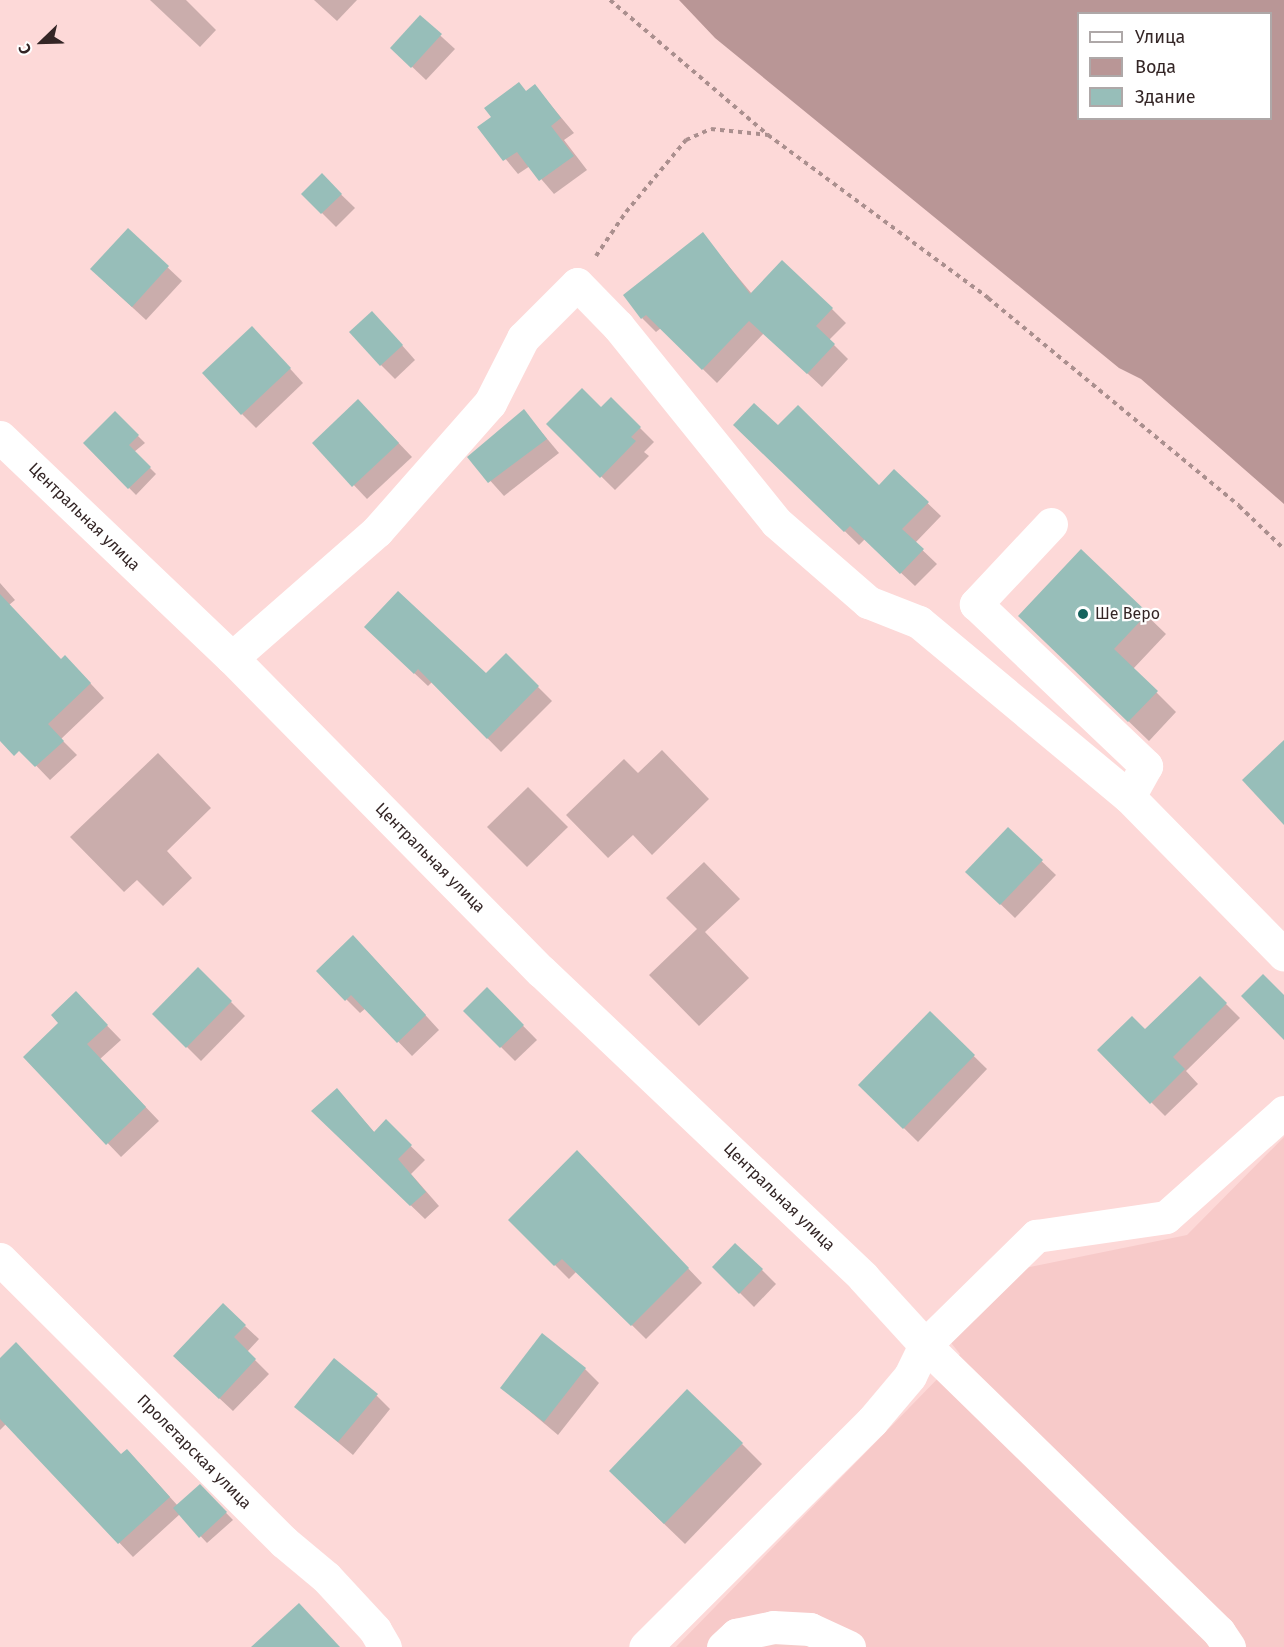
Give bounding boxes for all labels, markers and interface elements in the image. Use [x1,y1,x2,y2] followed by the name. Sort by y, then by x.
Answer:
[12,12,72,72] north arrow
[1077,12,1272,120] legend
[1135,26,1185,48] text: Улица
[14,41,36,57] text: С
[1135,56,1176,78] text: Вода
[1135,86,1196,108] text: Здание
[24,459,144,575] street label: Центральная улица
[1095,604,1160,624] place label: Ше Веро
[1076,607,1090,621] marker: Ше Веро
[371,799,489,917] street label: Центральная улица
[719,1139,839,1255] street label: Центральная улица
[133,1391,255,1513] street label: Пролетарская улица

